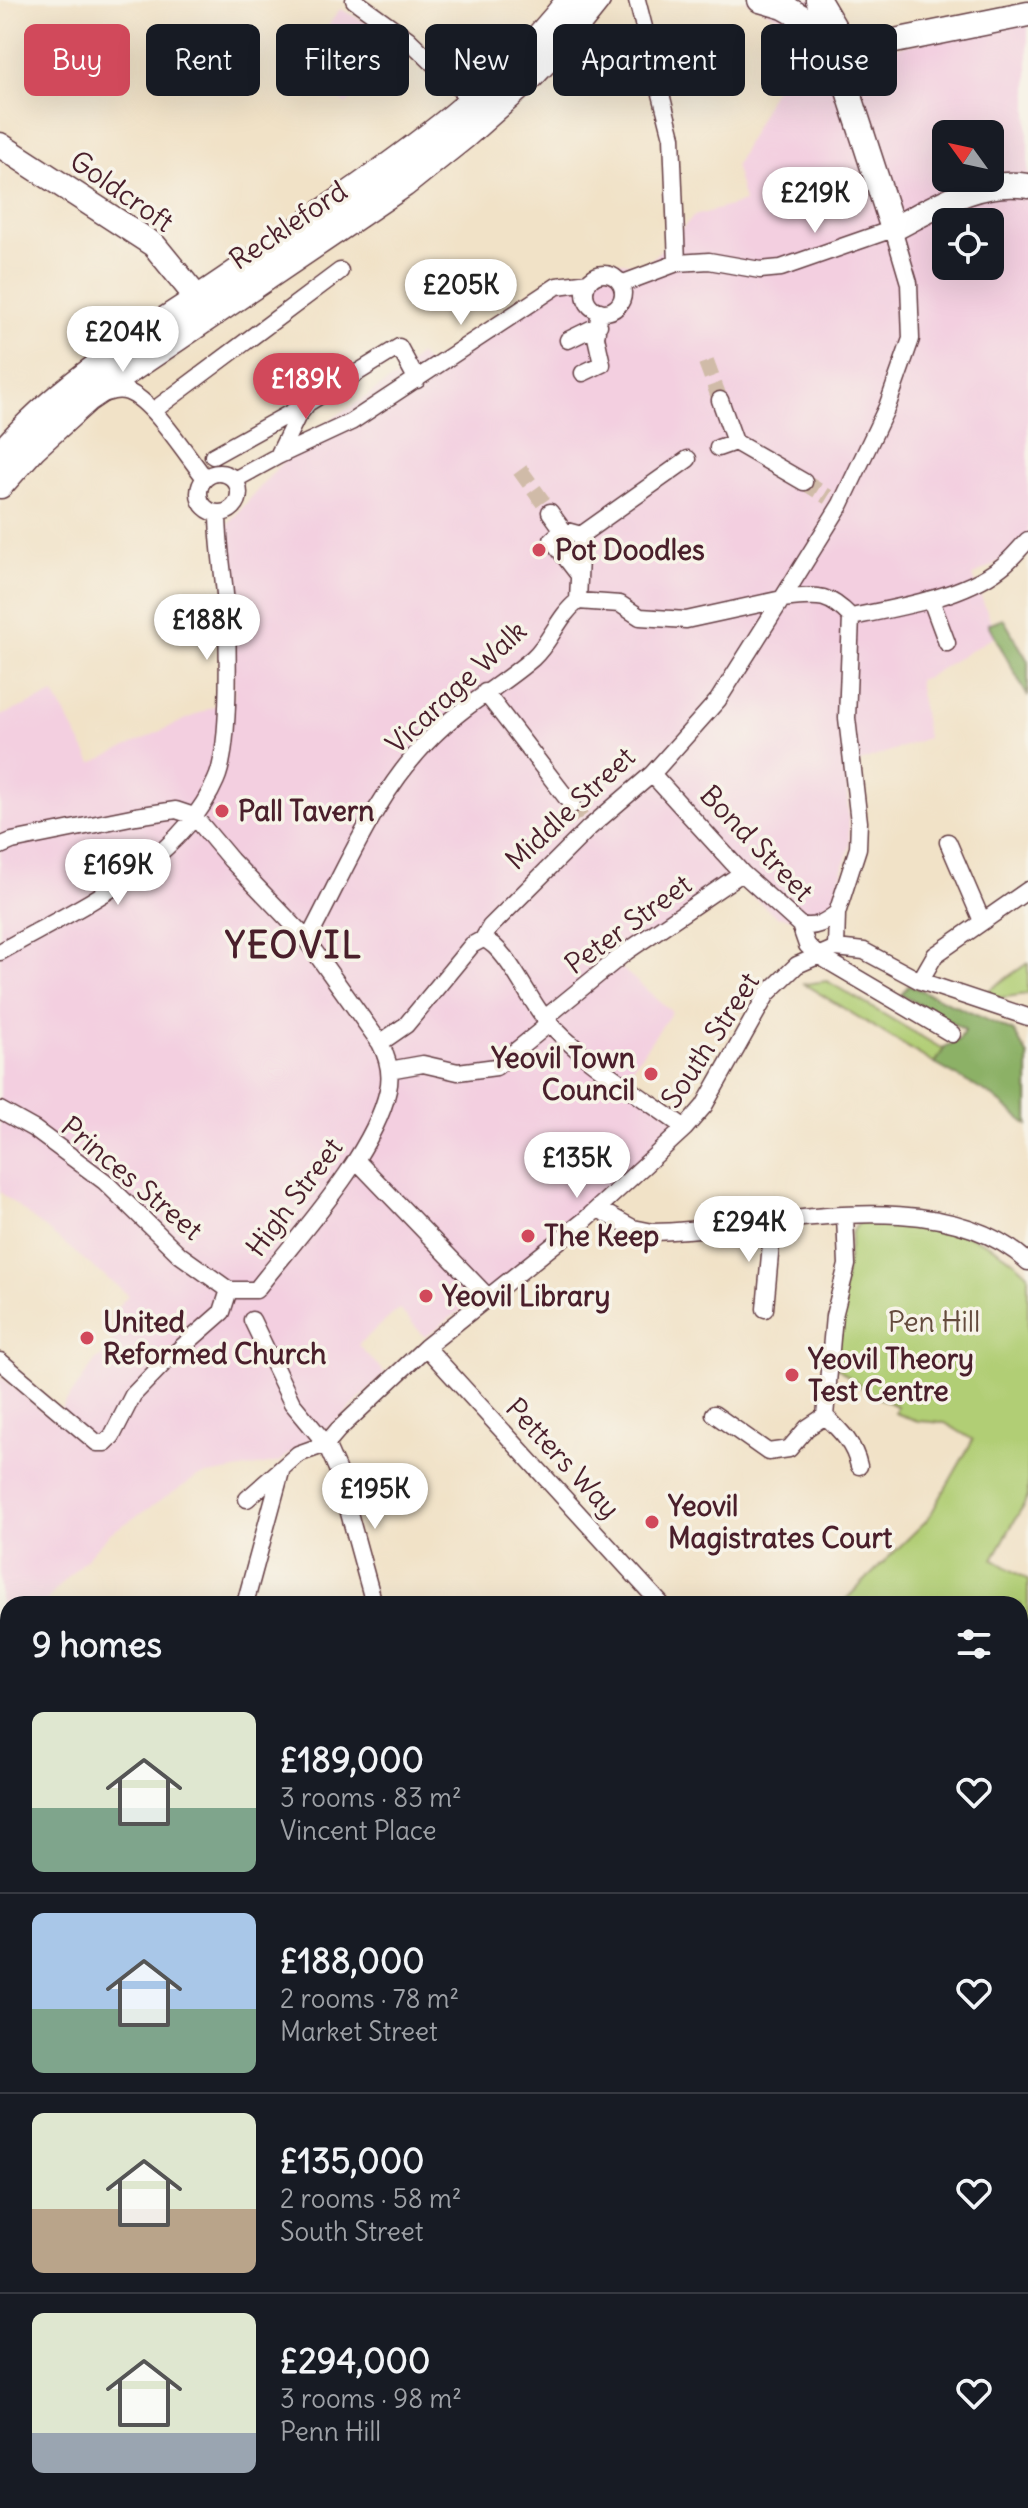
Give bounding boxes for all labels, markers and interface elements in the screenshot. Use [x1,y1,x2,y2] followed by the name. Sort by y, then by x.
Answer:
[24,24,130,96] chip: Buy
[146,24,260,96] chip: Rent
[276,24,409,96] chip: Filters
[425,24,537,96] chip: New
[553,24,745,96] chip: Apartment
[761,24,897,96] chip: House
[932,120,1004,192] north arrow
[932,120,1004,280] map controls
[63,142,181,240] street label: Goldcroft
[759,167,871,235] pin: £219K
[222,173,354,277] street label: Reckleford
[780,176,850,209] text: £219K
[932,208,1004,280] button: locate
[405,259,517,327] pin: £205K
[423,268,499,301] text: £205K
[67,306,179,374] pin: £204K
[85,315,161,348] text: £204K
[250,353,362,421] pin: £189K
[271,362,341,395] text: £189K
[555,532,705,568] place label: Pot Doodles
[530,541,548,559] marker: Pot Doodles
[151,594,263,662] pin: £188K
[172,603,242,636] text: £188K
[378,613,534,761] street label: Vicarage Walk
[498,739,642,877] street label: Middle Street
[693,777,821,909] street label: Bond Street
[238,793,374,829] place label: Pall Tavern
[213,802,231,820] marker: Pall Tavern
[62,839,174,907] pin: £169K
[83,848,153,881] text: £169K
[558,866,698,982] street label: Peter Street
[224,923,363,968] district label: YEOVIL
[653,965,767,1115] street label: South Street
[490,1040,635,1108] place label: Yeovil Town Council
[642,1065,660,1083] marker: Yeovil Town Council
[54,1108,210,1248] street label: Princes Street
[238,1130,350,1264] street label: High Street
[521,1132,633,1200] pin: £135K
[542,1141,612,1174] text: £135K
[693,1196,805,1264] pin: £294K
[712,1205,786,1238] text: £294K
[544,1218,659,1254] place label: The Keep
[519,1227,537,1245] marker: The Keep
[441,1278,610,1314] place label: Yeovil Library
[417,1287,435,1305] marker: Yeovil Library
[103,1304,326,1372] place label: United Reformed Church
[888,1304,980,1340] park label: Pen Hill
[78,1329,96,1347] marker: United Reformed Church
[807,1341,974,1409] place label: Yeovil Theory Test Centre
[783,1366,801,1384] marker: Yeovil Theory Test Centre
[498,1390,628,1526] street label: Petters Way
[319,1463,431,1531] pin: £195K
[340,1472,410,1505] text: £195K
[667,1488,893,1556] place label: Yeovil Magistrates Court
[643,1513,661,1531] marker: Yeovil Magistrates Court
[952,1622,996,1666] icon: filters
[32,1623,162,1666] text: 9 homes
[280,1738,424,1781] text: £189,000
[96,1744,192,1840] icon: home
[952,1770,996,1814] icon: heart
[280,1781,462,1814] text: 3 rooms · 83 m²
[280,1814,437,1847] text: Vincent Place
[280,1939,425,1982] text: £188,000
[96,1945,192,2041] icon: home
[952,1971,996,2015] icon: heart
[280,1982,459,2015] text: 2 rooms · 78 m²
[280,2015,438,2048] text: Market Street
[280,2139,424,2182] text: £135,000
[96,2145,192,2241] icon: home
[952,2171,996,2215] icon: heart
[280,2182,461,2215] text: 2 rooms · 58 m²
[280,2215,424,2248] text: South Street
[280,2339,430,2382] text: £294,000
[96,2345,192,2441] icon: home
[952,2371,996,2415] icon: heart
[280,2382,462,2415] text: 3 rooms · 98 m²
[280,2415,381,2448] text: Penn Hill

